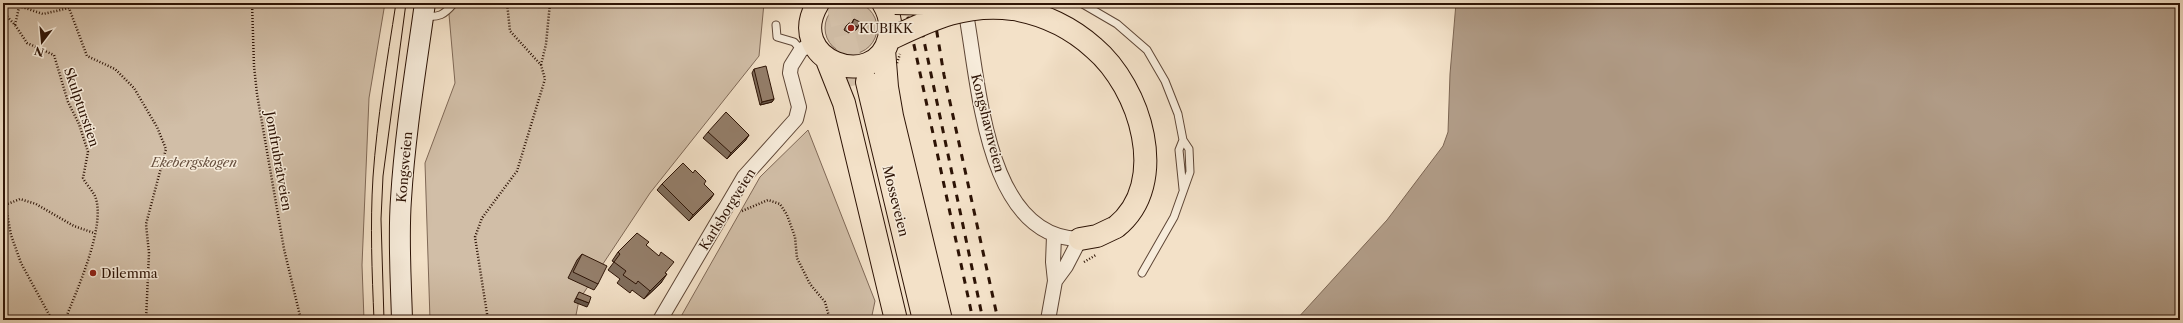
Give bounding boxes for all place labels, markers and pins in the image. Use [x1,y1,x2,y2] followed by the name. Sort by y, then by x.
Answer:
[859,20,914,36] place label: KUBIKK
[846,23,856,33] marker: KUBIKK
[101,265,158,281] place label: Dilemma
[88,268,98,278] marker: Dilemma

